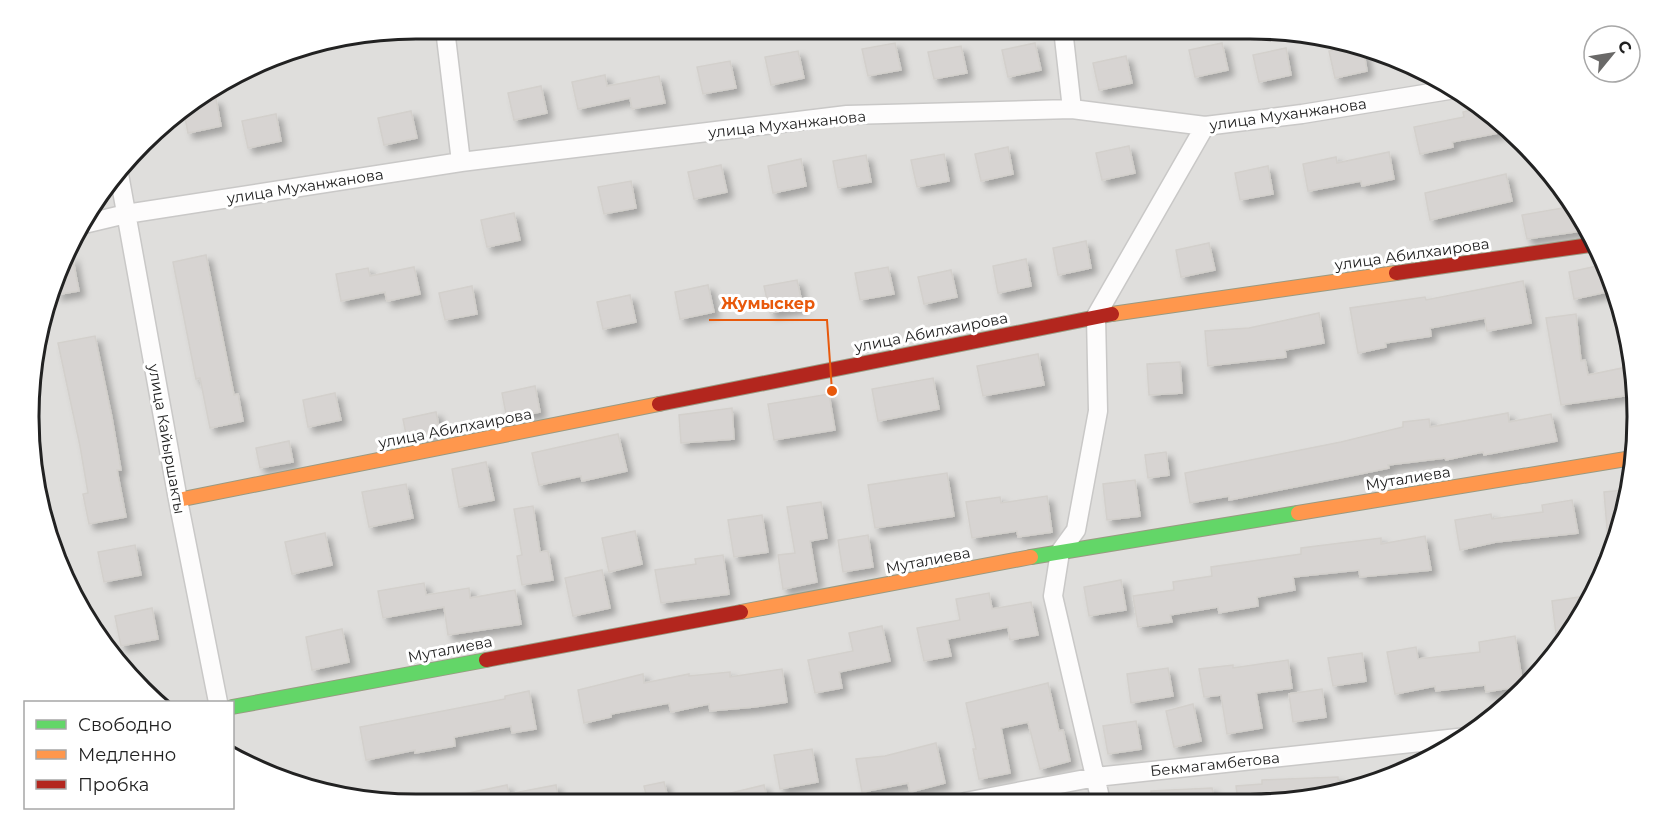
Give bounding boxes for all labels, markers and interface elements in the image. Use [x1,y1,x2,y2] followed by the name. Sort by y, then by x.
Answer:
[1582,24,1642,84] north arrow
[1613,37,1636,57] text: С
[1207,94,1368,135] street label: улица Муханжанова
[706,106,867,142] street label: улица Муханжанова
[224,164,385,208] street label: улица Муханжанова
[1332,234,1491,274] street label: улица Абилхаирова
[709,286,827,320] callout: Жумыскер
[721,294,815,313] text: Жумыскер
[852,308,1009,356] street label: улица Абилхаирова
[144,361,190,516] street label: улица Кайыршакты
[376,404,533,452] street label: улица Абилхаирова
[1364,462,1452,494] street label: Муталиева
[884,543,972,577] street label: Муталиева
[406,632,494,666] street label: Муталиева
[24,701,234,809] legend
[78,714,172,736] text: Свободно
[78,744,176,766] text: Медленно
[1149,748,1281,780] street label: Бекмагамбетова
[78,774,149,796] text: Пробка

